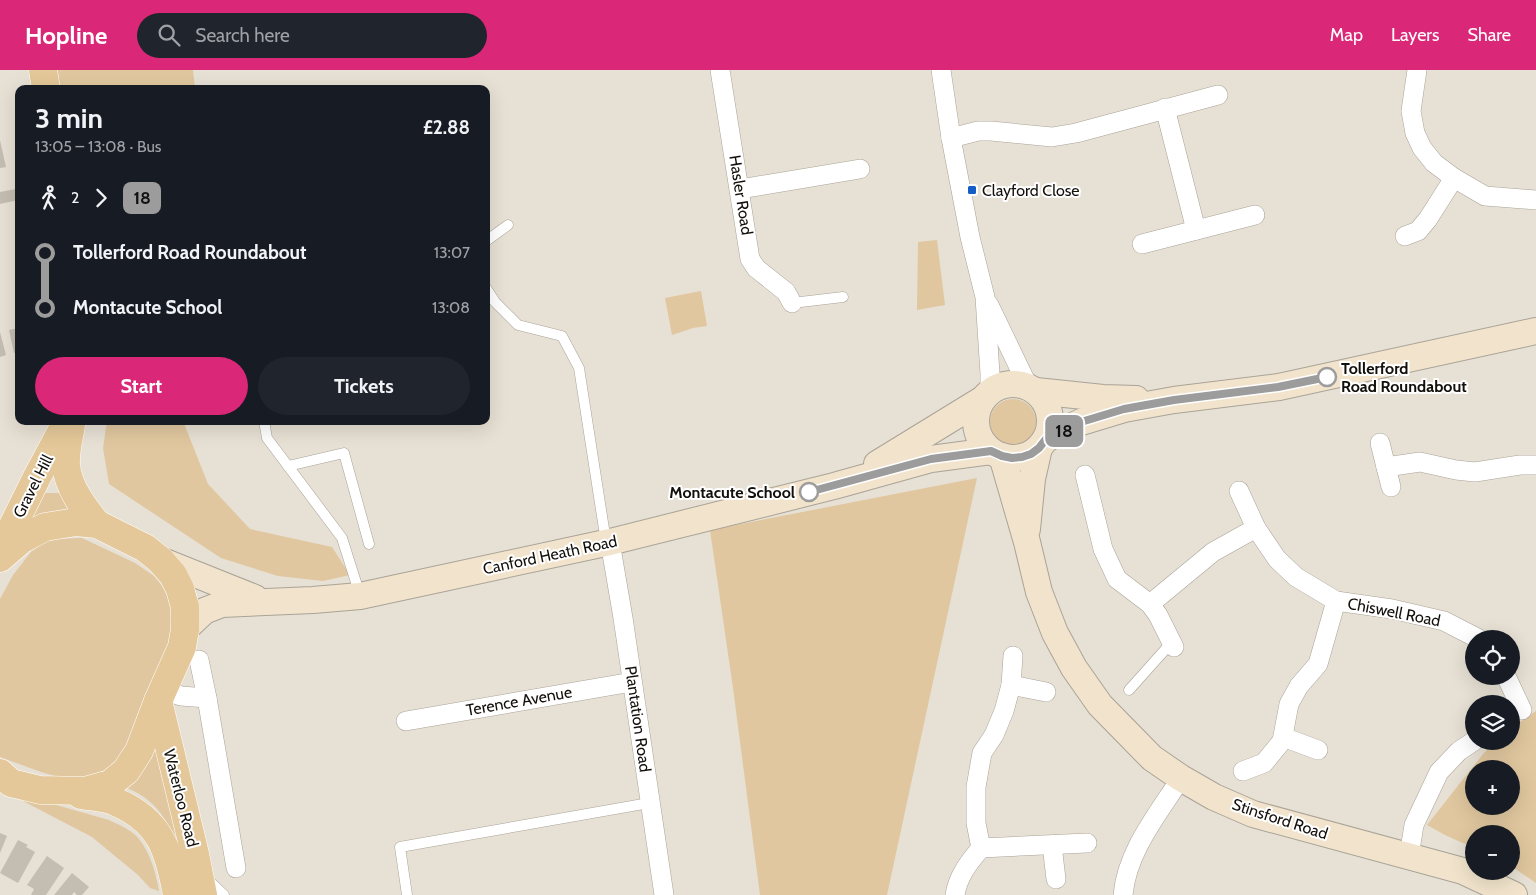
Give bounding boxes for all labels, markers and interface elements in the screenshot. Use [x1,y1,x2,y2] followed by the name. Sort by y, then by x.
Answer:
[137,13,487,58] search box
[25,21,107,50] text: Hopline
[155,21,183,49] icon: search
[195,24,290,47] text: Search here
[1330,24,1363,46] text: Map
[1391,24,1440,46] text: Layers
[1468,24,1511,46] text: Share
[35,101,103,135] text: 3 min
[423,116,470,139] text: £2.88
[35,137,161,156] text: 13:05 – 13:08 · Bus
[725,154,757,236] street label: Hasler Road
[982,181,1080,200] place label: Clayford Close
[35,184,63,212] icon: walk
[87,184,115,212] icon: forward
[966,184,978,196] marker: Clayford Close
[133,187,151,209] text: 18
[71,188,79,207] text: 2
[73,241,307,264] text: Tollerford Road Roundabout
[434,243,470,262] text: 13:07
[73,296,222,319] text: Montacute School
[432,298,470,317] text: 13:08
[35,357,248,415] button: Start
[258,357,470,415] button: Tickets
[1341,359,1467,396] place label: Tollerford Road Roundabout
[1317,367,1337,387] marker: Tollerford Road Roundabout
[1042,415,1086,447] line badge: 18
[1055,420,1073,442] text: 18
[9,451,57,521] street label: Gravel Hill
[799,482,819,502] marker: Montacute School
[669,483,795,502] place label: Montacute School
[481,531,619,579] street label: Canford Heath Road
[1346,594,1442,630] street label: Chiswell Road
[1465,630,1520,880] map controls
[1465,630,1520,685] button: locate
[621,665,655,773] street label: Plantation Road
[465,682,573,720] street label: Terence Avenue
[1465,695,1520,750] button: layers
[160,747,202,849] street label: Waterloo Road
[1465,760,1520,815] button: +
[1230,795,1330,843] street label: Stinsford Road
[1465,825,1520,880] button: −

